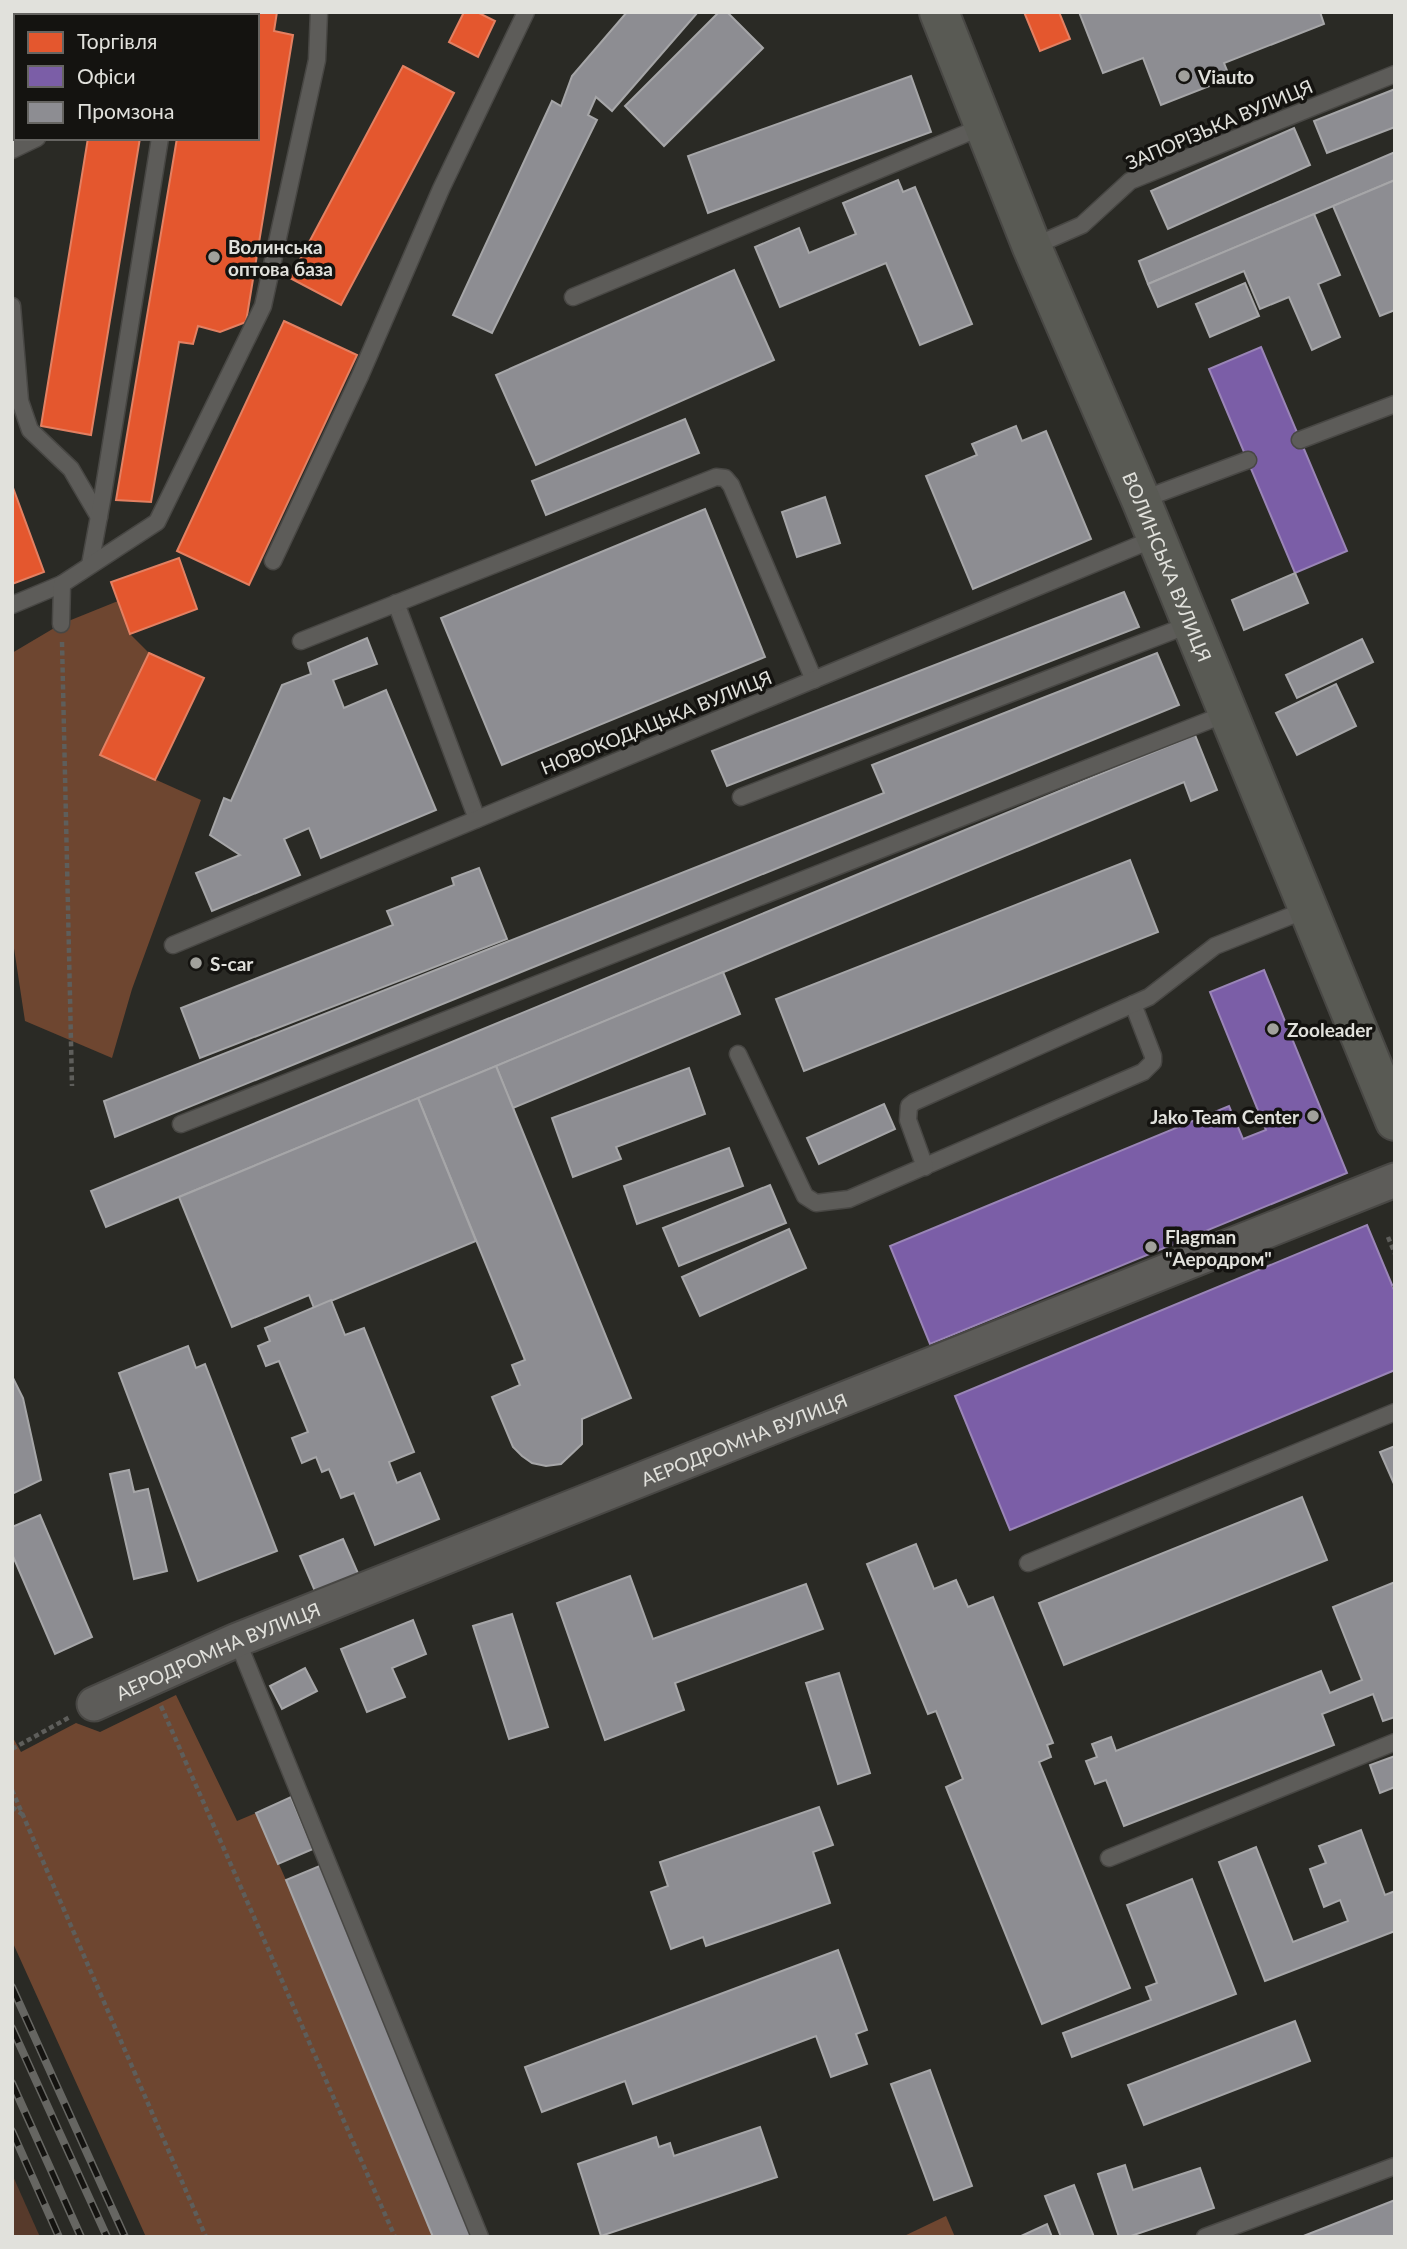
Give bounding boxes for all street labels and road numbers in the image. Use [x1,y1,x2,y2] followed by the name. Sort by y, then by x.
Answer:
[1122,74,1316,174] street label: ЗАПОРІЗЬКА ВУЛИЦЯ
[1119,468,1217,665] street label: ВОЛИНСЬКА ВУЛИЦЯ
[537,665,775,779] street label: НОВОКОДАЦЬКА ВУЛИЦЯ
[637,1387,850,1490] street label: АЕРОДРОМНА ВУЛИЦЯ
[112,1597,323,1704] street label: АЕРОДРОМНА ВУЛИЦЯ

